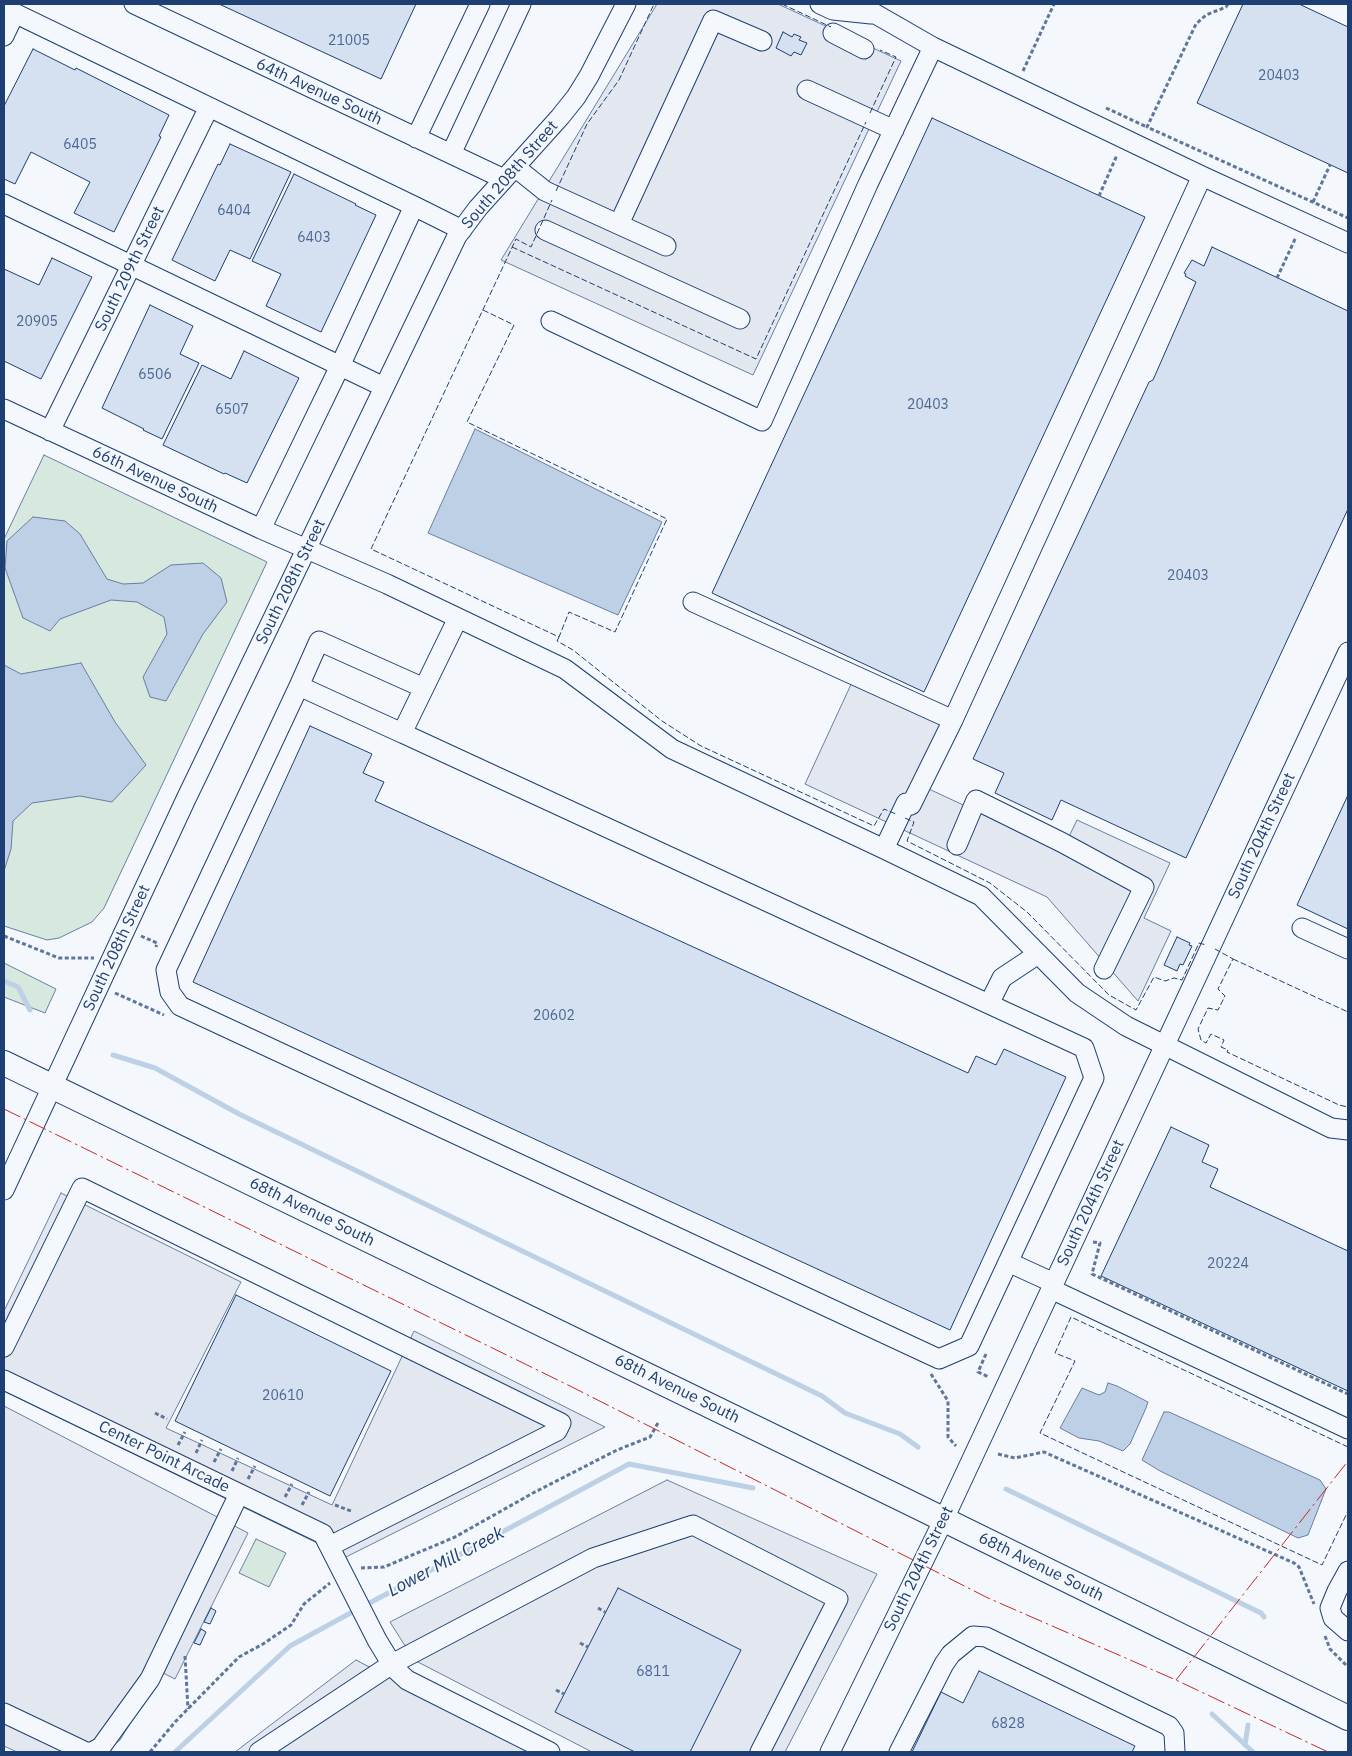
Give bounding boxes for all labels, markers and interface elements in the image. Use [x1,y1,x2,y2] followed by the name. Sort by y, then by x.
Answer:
[328,33,370,49] house number: 21005
[253,54,385,130] street label: 64th Avenue South
[1258,68,1300,84] house number: 20403
[458,117,562,233] street label: South 208th Street
[63,137,97,153] house number: 6405
[91,203,169,335] street label: South 209th Street
[217,203,251,219] house number: 6404
[297,230,331,246] house number: 6403
[16,314,58,330] house number: 20905
[138,367,172,383] house number: 6506
[907,397,949,413] house number: 20403
[215,402,249,418] house number: 6507
[89,442,221,518] street label: 66th Avenue South
[252,516,330,648] street label: South 208th Street
[1167,568,1209,584] house number: 20403
[1224,770,1300,902] street label: South 204th Street
[79,882,155,1014] street label: South 208th Street
[533,1008,575,1024] house number: 20602
[1053,1137,1129,1269] street label: South 204th Street
[246,1173,378,1251] street label: 68th Avenue South
[1207,1256,1249,1272] house number: 20224
[611,1350,743,1428] street label: 68th Avenue South
[262,1388,304,1404] house number: 20610
[95,1417,233,1497] street label: Center Point Arcade
[880,1503,958,1635] street label: South 204th Street
[384,1522,508,1602] water label: Lower Mill Creek
[975,1528,1107,1606] street label: 68th Avenue South
[636,1664,670,1680] house number: 6811
[991,1716,1025,1732] house number: 6828

